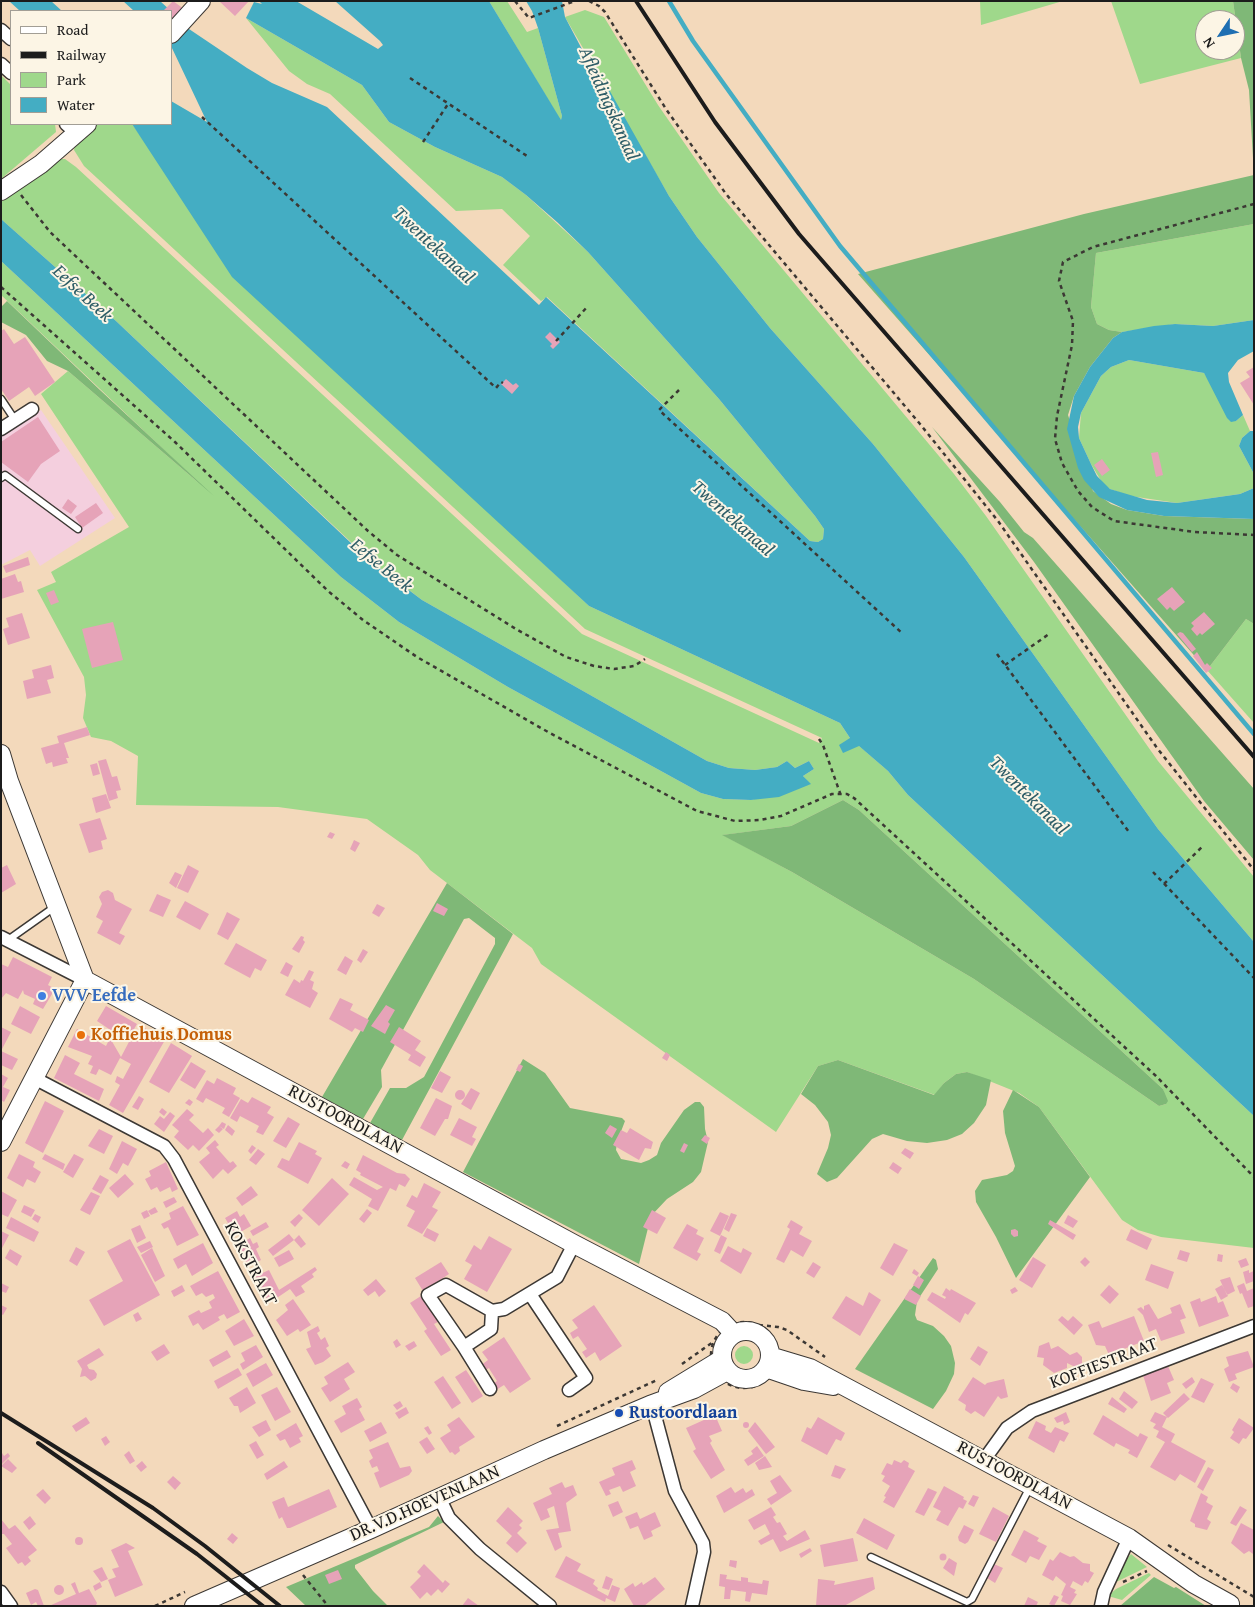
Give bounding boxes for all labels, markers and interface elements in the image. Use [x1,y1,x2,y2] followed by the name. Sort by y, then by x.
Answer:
[10,10,172,125] legend
[1195,10,1245,60] north arrow
[57,19,88,40] text: Road
[1197,33,1219,52] text: N
[57,44,106,65] text: Railway
[573,44,643,164] water label: Afleidingskanaal
[57,69,86,90] text: Park
[57,94,95,115] text: Water
[388,203,478,289] water label: Twentekanaal
[47,260,117,328] water label: Eefse Beek
[686,476,778,562] water label: Twentekanaal
[345,534,417,598] water label: Eefse Beek
[984,752,1072,840] water label: Twentekanaal
[52,985,136,1007] place label: VVV Eefde
[36,990,48,1002] marker: VVV Eefde
[91,1024,232,1046] place label: Koffiehuis Domus
[75,1029,87,1041] marker: Koffiehuis Domus
[284,1081,406,1159] street label: RUSTOORDLAAN
[219,1218,281,1310] street label: KOKSTRAAT
[1047,1334,1161,1394] street label: KOFFIESTRAAT
[629,1402,737,1424] place label: Rustoordlaan
[613,1407,625,1419] marker: Rustoordlaan
[953,1437,1075,1515] street label: RUSTOORDLAAN
[347,1461,503,1547] street label: DR.V.D.HOEVENLAAN

